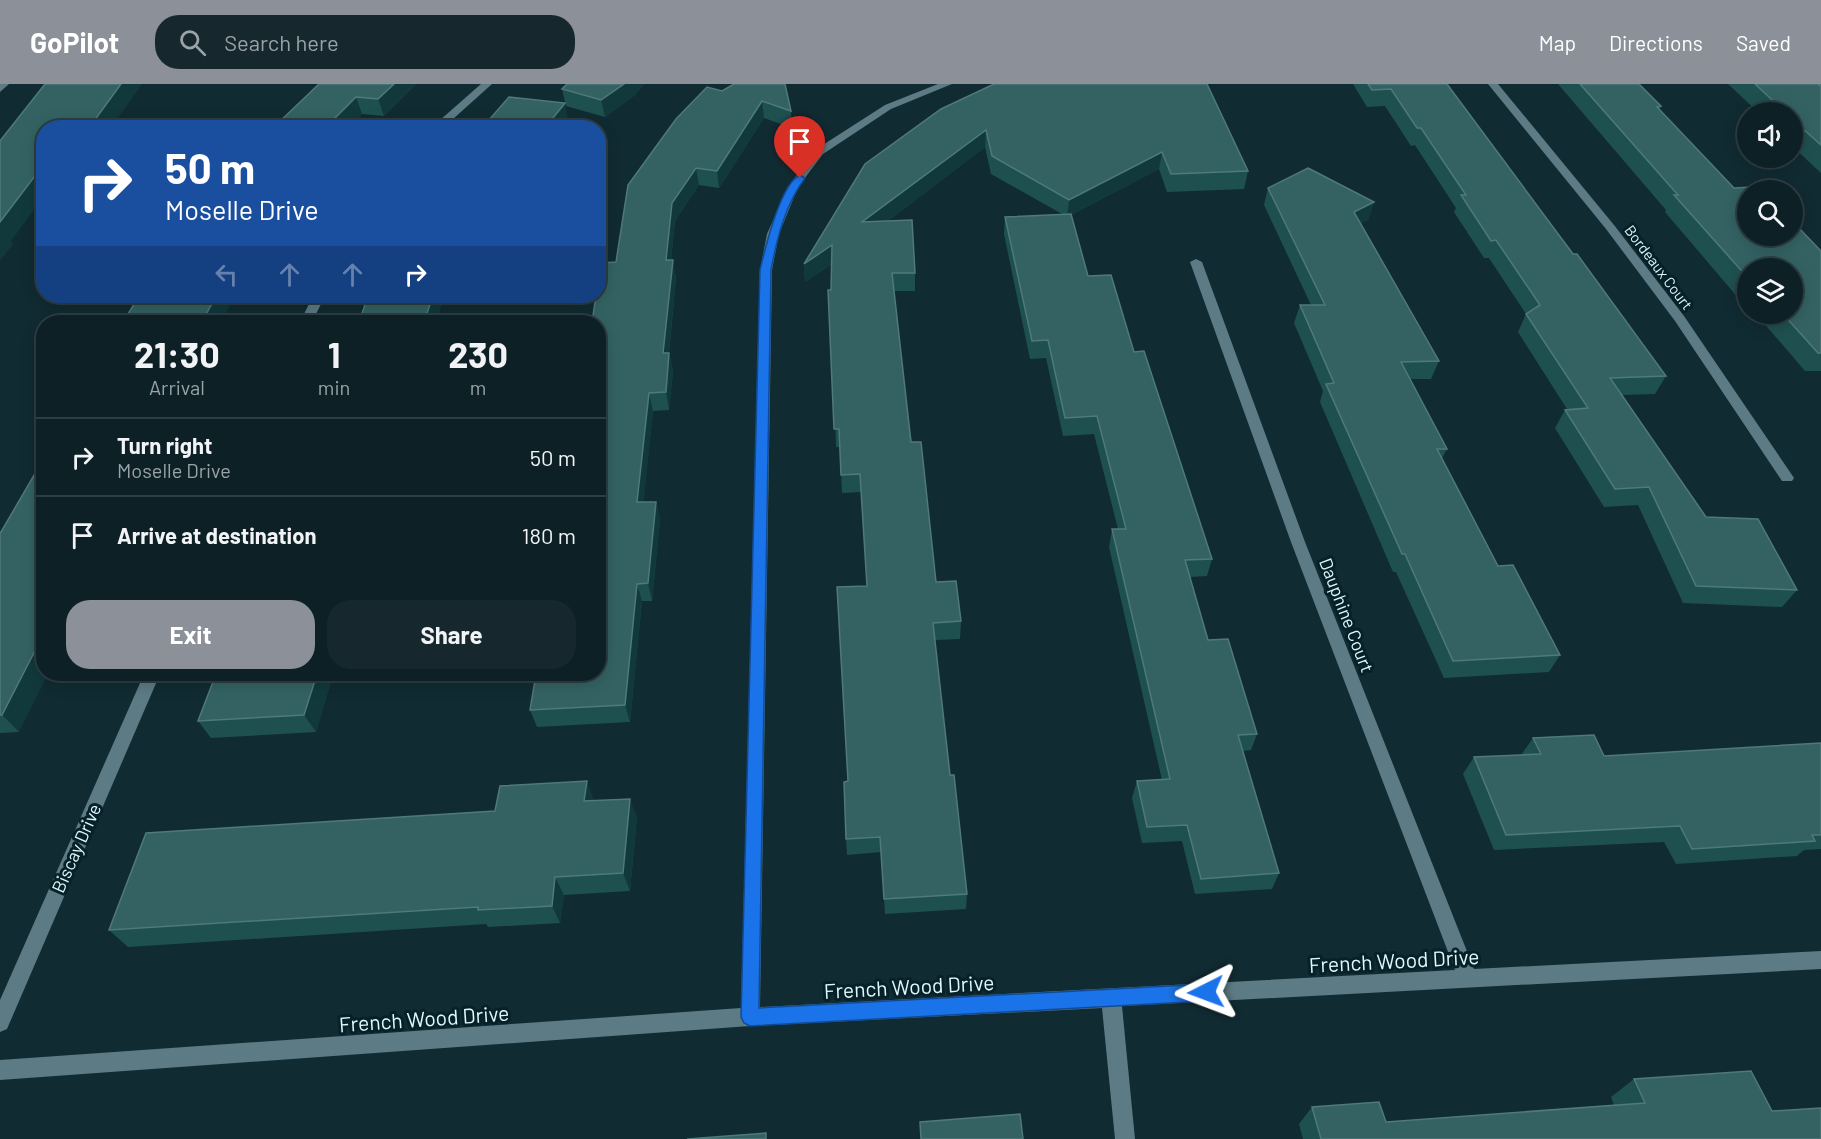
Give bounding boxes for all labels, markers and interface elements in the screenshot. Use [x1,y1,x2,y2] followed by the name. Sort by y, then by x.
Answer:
[155,15,575,69] search box
[30,25,119,59] text: GoPilot
[176,26,209,59] icon: search
[224,29,339,55] text: Search here
[1539,30,1576,55] text: Map
[1609,30,1703,55] text: Directions
[1736,30,1791,55] text: Saved
[1737,102,1803,324] map controls
[1737,102,1803,168] button: sound
[774,116,825,178] pin
[783,125,816,158] icon: arrive
[165,142,255,192] text: 50 m
[66,144,144,222] icon: right
[1737,180,1803,246] button: search
[165,193,319,225] text: Moselle Drive
[1621,221,1697,313] street label: Bordeaux Court
[210,258,243,291] icon: left
[273,258,306,291] icon: ahead
[336,258,369,291] icon: ahead
[399,258,432,291] icon: right
[1737,258,1803,324] button: layers
[134,332,220,375] text: 21:30
[328,332,340,375] text: 1
[448,332,508,375] text: 230
[149,375,205,399] text: Arrival
[318,375,350,399] text: min
[470,375,486,399] text: m
[117,432,212,458] text: Turn right
[66,441,99,474] icon: right
[530,444,576,470] text: 50 m
[117,458,231,482] text: Moselle Drive
[66,519,99,552] icon: arrive
[117,522,316,548] text: Arrive at destination
[522,522,576,548] text: 180 m
[1315,555,1379,675] street label: Dauphine Court
[66,600,315,669] button: Exit
[327,600,576,669] button: Share
[47,800,105,896] street label: Biscay Drive
[1308,943,1480,977] street label: French Wood Drive
[1174,960,1238,1024] position arrow
[823,969,995,1003] street label: French Wood Drive
[338,1000,510,1036] street label: French Wood Drive

